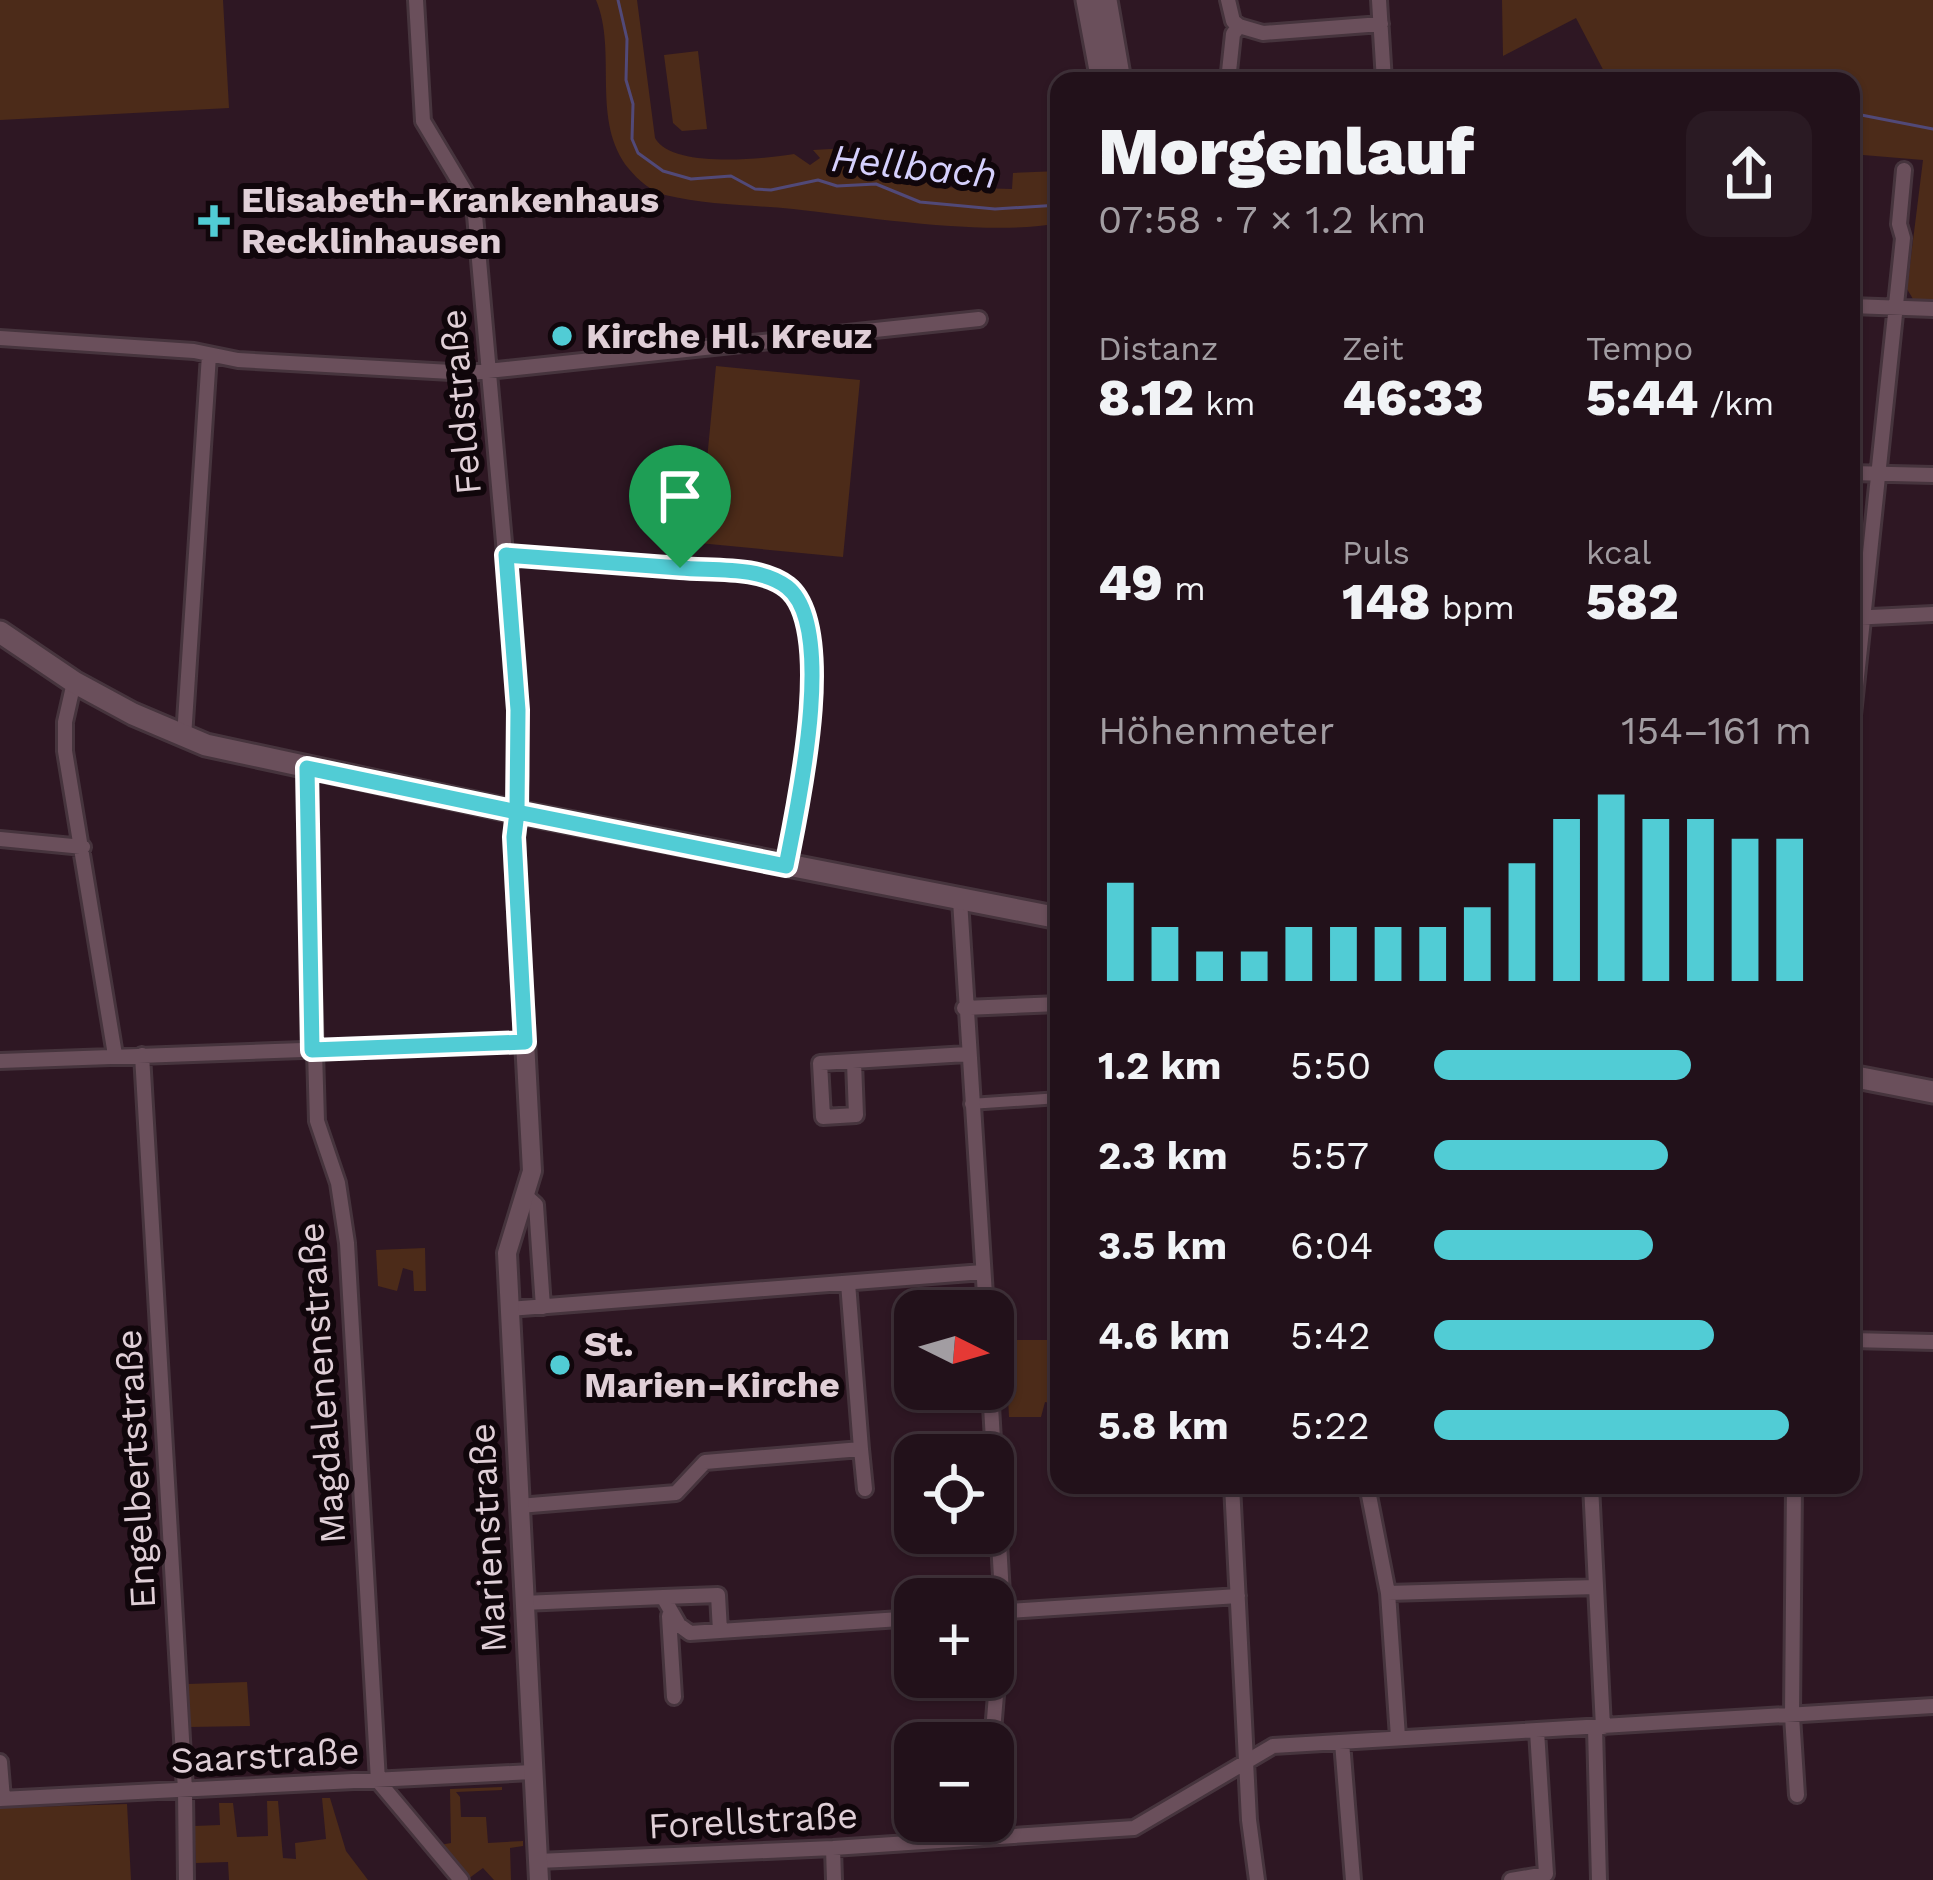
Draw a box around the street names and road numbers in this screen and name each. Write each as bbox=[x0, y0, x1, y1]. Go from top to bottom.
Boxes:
street label: Feldstraße bbox=[432, 308, 490, 496]
street label: Magdalenenstraße bbox=[290, 1221, 354, 1545]
street label: Engelbertstraße bbox=[108, 1328, 164, 1610]
street label: Marienstraße bbox=[461, 1422, 515, 1654]
street label: Saarstraße bbox=[170, 1730, 360, 1782]
street label: Forellstraße bbox=[647, 1795, 859, 1847]

